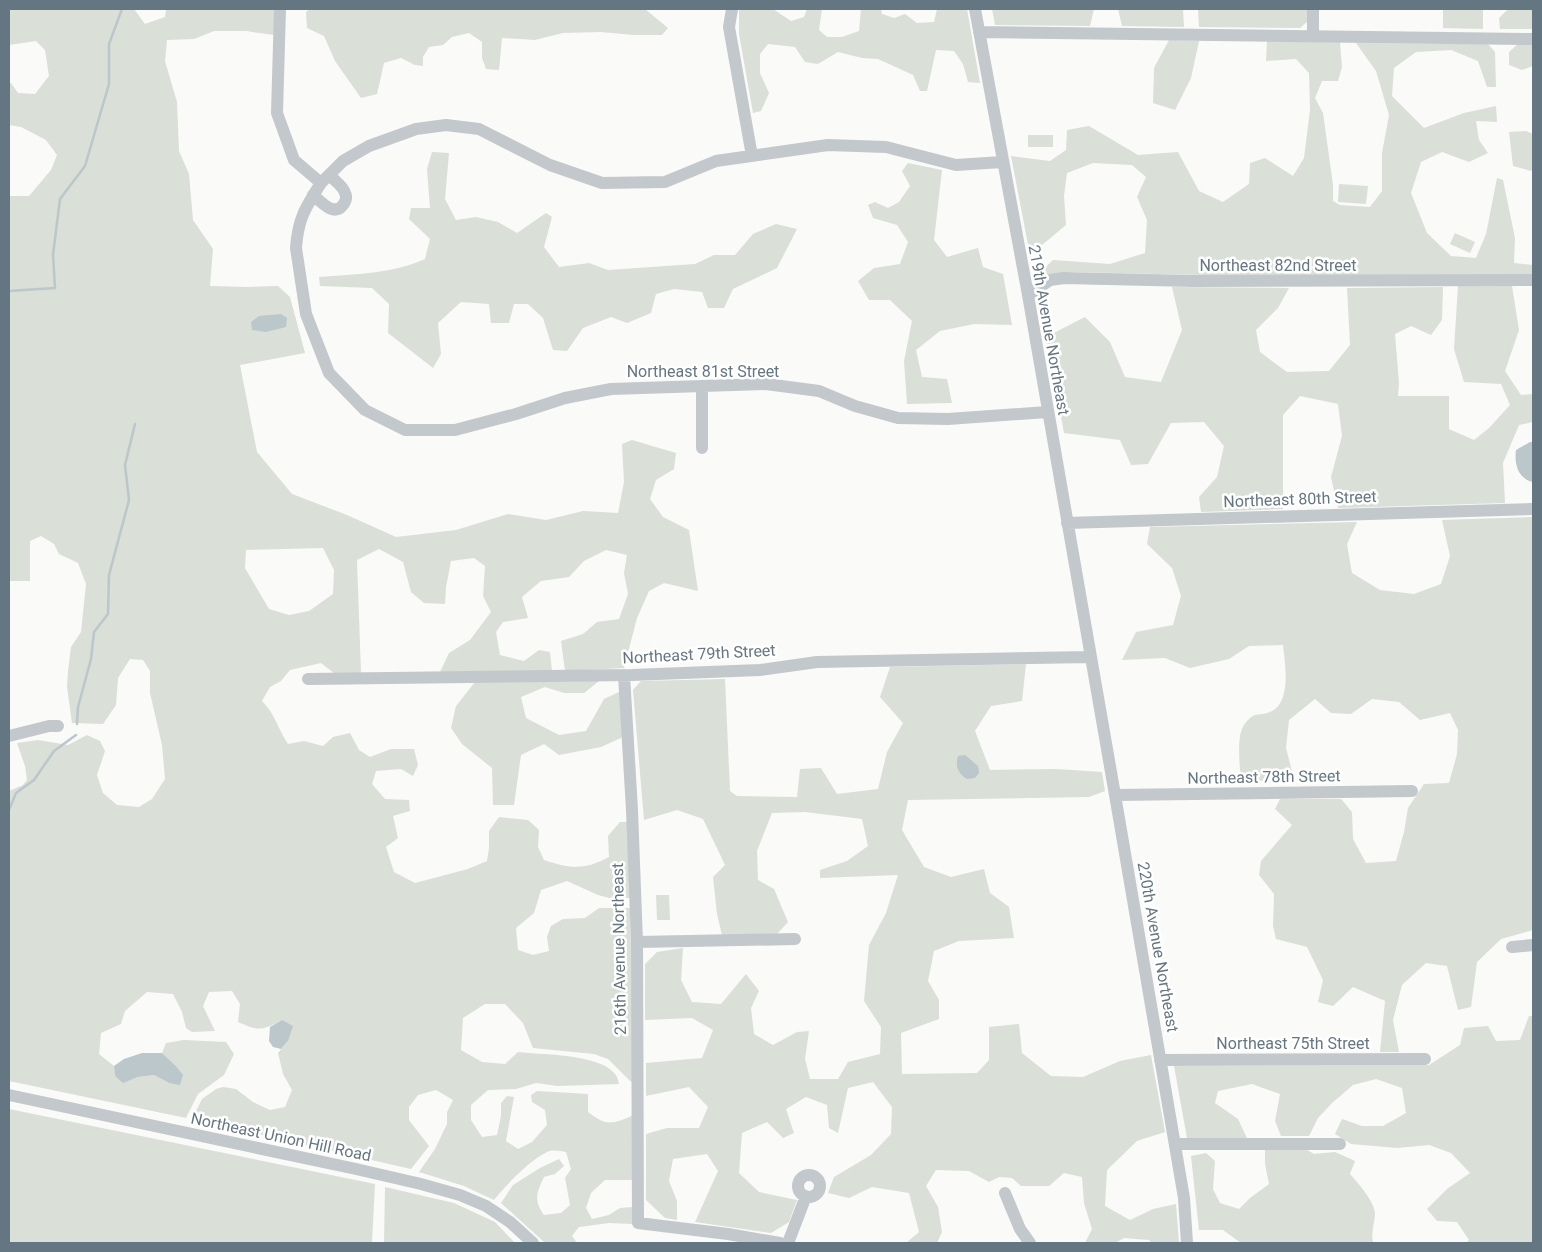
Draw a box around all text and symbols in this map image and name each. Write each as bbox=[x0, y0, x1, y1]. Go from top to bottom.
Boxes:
street label: 219th Avenue Northeast bbox=[1025, 243, 1073, 417]
street label: Northeast 82nd Street bbox=[1199, 256, 1357, 275]
street label: Northeast 81st Street bbox=[627, 362, 779, 381]
street label: Northeast 80th Street bbox=[1223, 487, 1377, 511]
street label: Northeast 79th Street bbox=[622, 641, 776, 667]
street label: Northeast 78th Street bbox=[1187, 766, 1341, 788]
street label: 220th Avenue Northeast bbox=[1134, 860, 1182, 1034]
street label: 216th Avenue Northeast bbox=[608, 863, 630, 1035]
street label: Northeast 75th Street bbox=[1216, 1034, 1370, 1053]
street label: Northeast Union Hill Road bbox=[189, 1109, 373, 1165]

